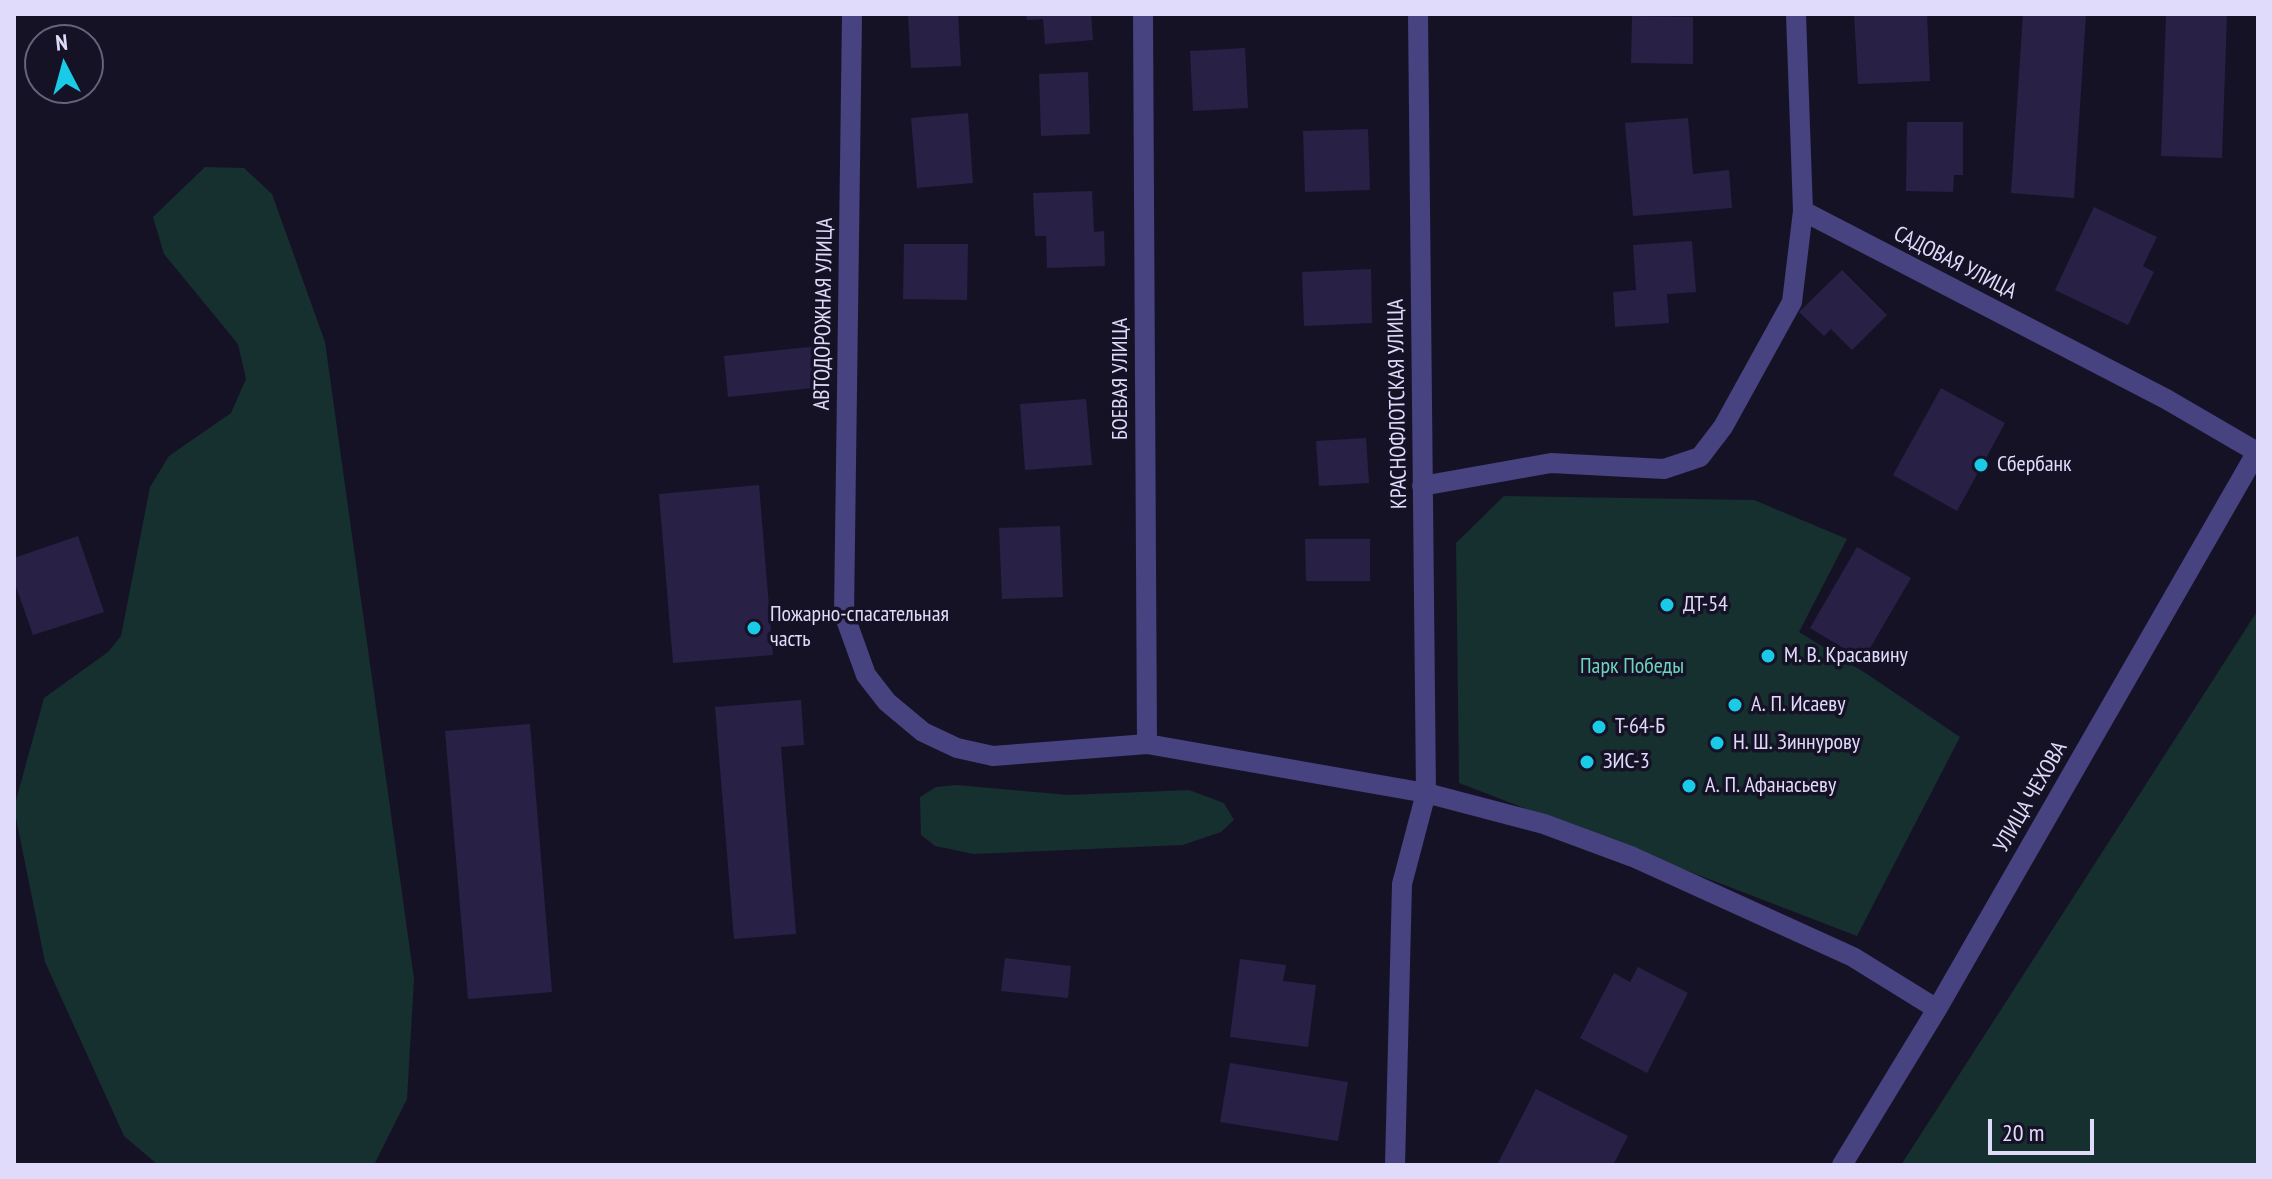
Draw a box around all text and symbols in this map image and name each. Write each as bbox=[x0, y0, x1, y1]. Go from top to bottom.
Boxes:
north arrow bbox=[24, 24, 104, 104]
text: N bbox=[54, 28, 69, 57]
street label: АВТОДОРОЖНАЯ УЛИЦА bbox=[809, 218, 839, 410]
street label: САДОВАЯ УЛИЦА bbox=[1889, 221, 2021, 305]
street label: КРАСНОФЛОТСКАЯ УЛИЦА bbox=[1383, 299, 1413, 509]
street label: БОЕВАЯ УЛИЦА bbox=[1108, 318, 1134, 440]
place label: Сбербанк bbox=[1997, 452, 2072, 478]
marker: Сбербанк bbox=[1972, 456, 1990, 474]
place label: ДТ-54 bbox=[1683, 592, 1728, 618]
marker: ДТ-54 bbox=[1658, 596, 1676, 614]
place label: Пожарно-спасательная часть bbox=[770, 602, 949, 654]
marker: Пожарно-спасательная часть bbox=[745, 619, 763, 637]
place label: М. В. Красавину bbox=[1784, 643, 1908, 669]
marker: М. В. Красавину bbox=[1759, 647, 1777, 665]
park label: Парк Победы bbox=[1580, 654, 1684, 680]
place label: А. П. Исаеву bbox=[1751, 692, 1845, 718]
marker: А. П. Исаеву bbox=[1726, 696, 1744, 714]
place label: Т-64-Б bbox=[1615, 714, 1665, 740]
marker: Т-64-Б bbox=[1590, 718, 1608, 736]
place label: Н. Ш. Зиннурову bbox=[1733, 730, 1860, 756]
marker: Н. Ш. Зиннурову bbox=[1708, 734, 1726, 752]
street label: УЛИЦА ЧЕХОВА bbox=[1989, 737, 2073, 857]
place label: ЗИС-3 bbox=[1603, 749, 1650, 775]
marker: ЗИС-3 bbox=[1578, 753, 1596, 771]
place label: А. П. Афанасьеву bbox=[1705, 773, 1836, 799]
marker: А. П. Афанасьеву bbox=[1680, 777, 1698, 795]
scale bar bbox=[1992, 1103, 2098, 1153]
text: 20 m bbox=[2002, 1117, 2044, 1148]

